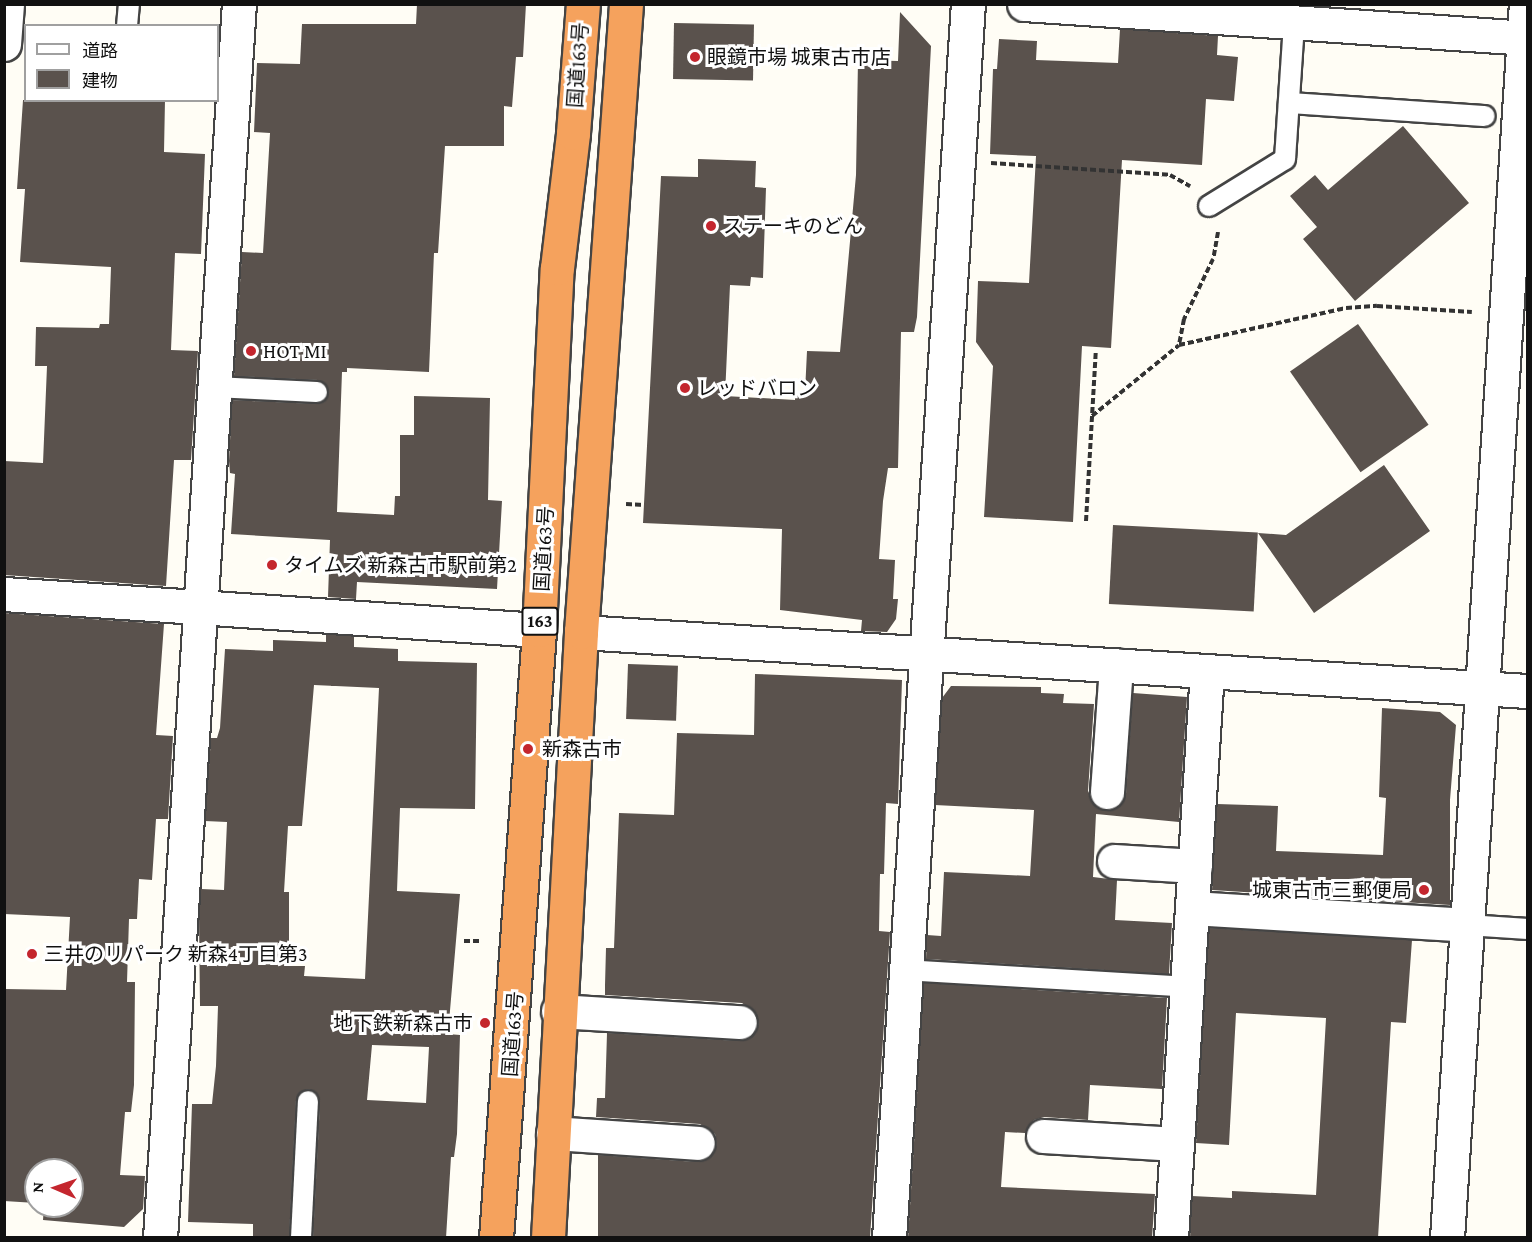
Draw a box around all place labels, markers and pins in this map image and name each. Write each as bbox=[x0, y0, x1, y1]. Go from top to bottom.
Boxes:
place label: 眼鏡市場 城東古市店 bbox=[707, 45, 891, 69]
marker: 眼鏡市場 城東古市店 bbox=[688, 50, 702, 64]
place label: ステーキのどん bbox=[723, 214, 863, 238]
marker: ステーキのどん bbox=[704, 219, 718, 233]
place label: HOT MI bbox=[263, 339, 327, 363]
marker: HOT MI bbox=[244, 344, 258, 358]
place label: レッドバロン bbox=[697, 376, 817, 400]
marker: レッドバロン bbox=[678, 381, 692, 395]
place label: タイムズ 新森古市駅前第2 bbox=[284, 553, 517, 577]
marker: タイムズ 新森古市駅前第2 bbox=[265, 558, 279, 572]
place label: 新森古市 bbox=[542, 737, 622, 761]
marker: 新森古市 bbox=[519, 740, 537, 758]
place label: 城東古市三郵便局 bbox=[1252, 878, 1412, 902]
marker: 城東古市三郵便局 bbox=[1417, 883, 1431, 897]
place label: 三井のリパーク 新森4丁目第3 bbox=[44, 942, 307, 966]
marker: 三井のリパーク 新森4丁目第3 bbox=[25, 947, 39, 961]
place label: 地下鉄新森古市 bbox=[333, 1011, 473, 1035]
marker: 地下鉄新森古市 bbox=[478, 1016, 492, 1030]

